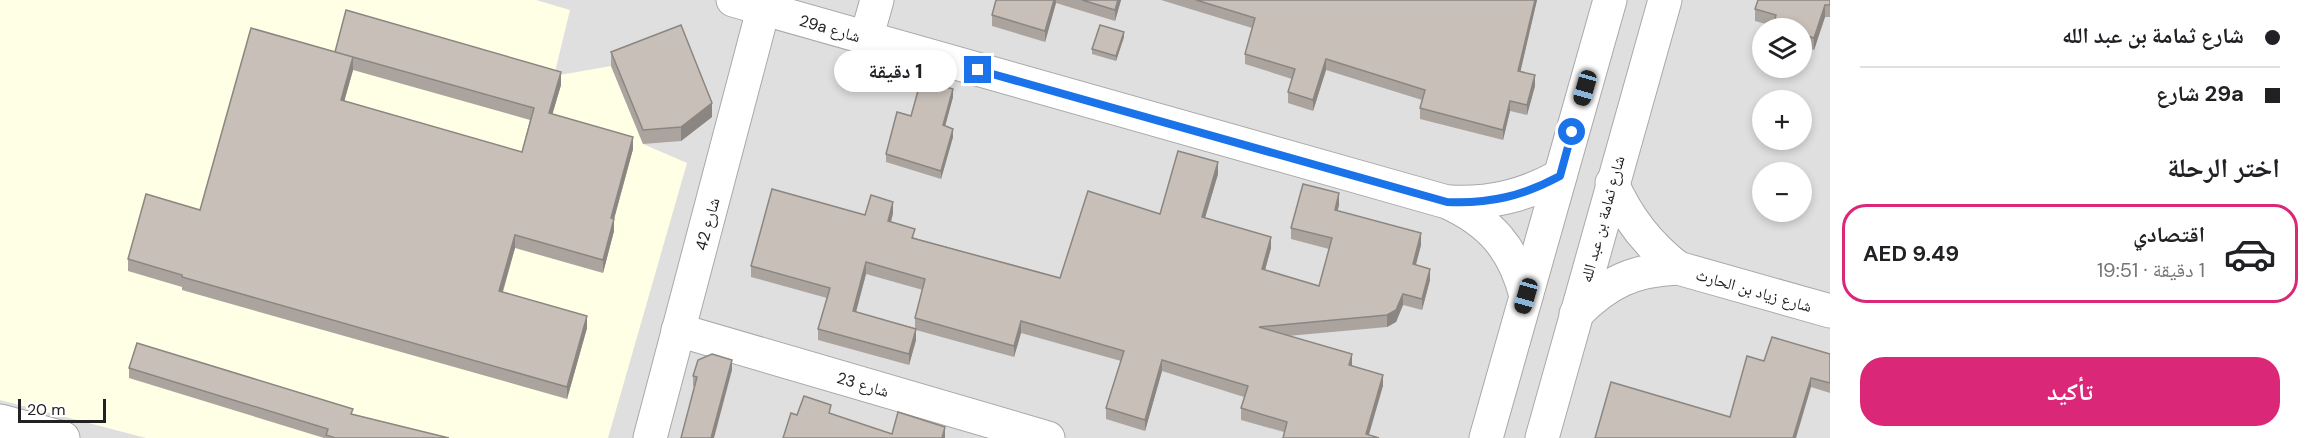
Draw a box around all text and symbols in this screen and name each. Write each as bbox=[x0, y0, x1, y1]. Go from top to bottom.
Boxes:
street label: 29a شارع bbox=[797, 10, 863, 47]
map controls bbox=[1752, 18, 1812, 222]
button: layers bbox=[1752, 18, 1812, 78]
text: شارع ثمامة بن عبد الله bbox=[2062, 21, 2244, 50]
callout: 1 دقيقة bbox=[834, 49, 957, 91]
route end bbox=[964, 56, 991, 83]
text: 1 دقيقة bbox=[869, 58, 922, 84]
car bbox=[1571, 68, 1599, 108]
text: 29a شارع bbox=[2156, 79, 2244, 108]
button: + bbox=[1752, 90, 1812, 150]
route start bbox=[1558, 118, 1585, 145]
text: اختر الرحلة bbox=[2167, 150, 2280, 185]
street label: شارع ثمامة بن عبد الله bbox=[1575, 153, 1630, 285]
button: − bbox=[1752, 162, 1812, 222]
street label: شارع 42 bbox=[690, 196, 725, 253]
text: اقتصادي bbox=[2133, 220, 2205, 249]
icon: car bbox=[2223, 227, 2277, 281]
text: AED 9.49 bbox=[1863, 239, 1959, 268]
text: 1 دقيقة · 19:51 bbox=[2097, 257, 2205, 283]
street label: شارع زياد بن الحارث bbox=[1693, 264, 1814, 317]
car bbox=[1512, 276, 1540, 316]
button: تأكيد bbox=[1860, 357, 2280, 426]
street label: شارع 23 bbox=[834, 367, 891, 402]
scale bar bbox=[18, 396, 106, 424]
text: 20 m bbox=[27, 399, 66, 420]

